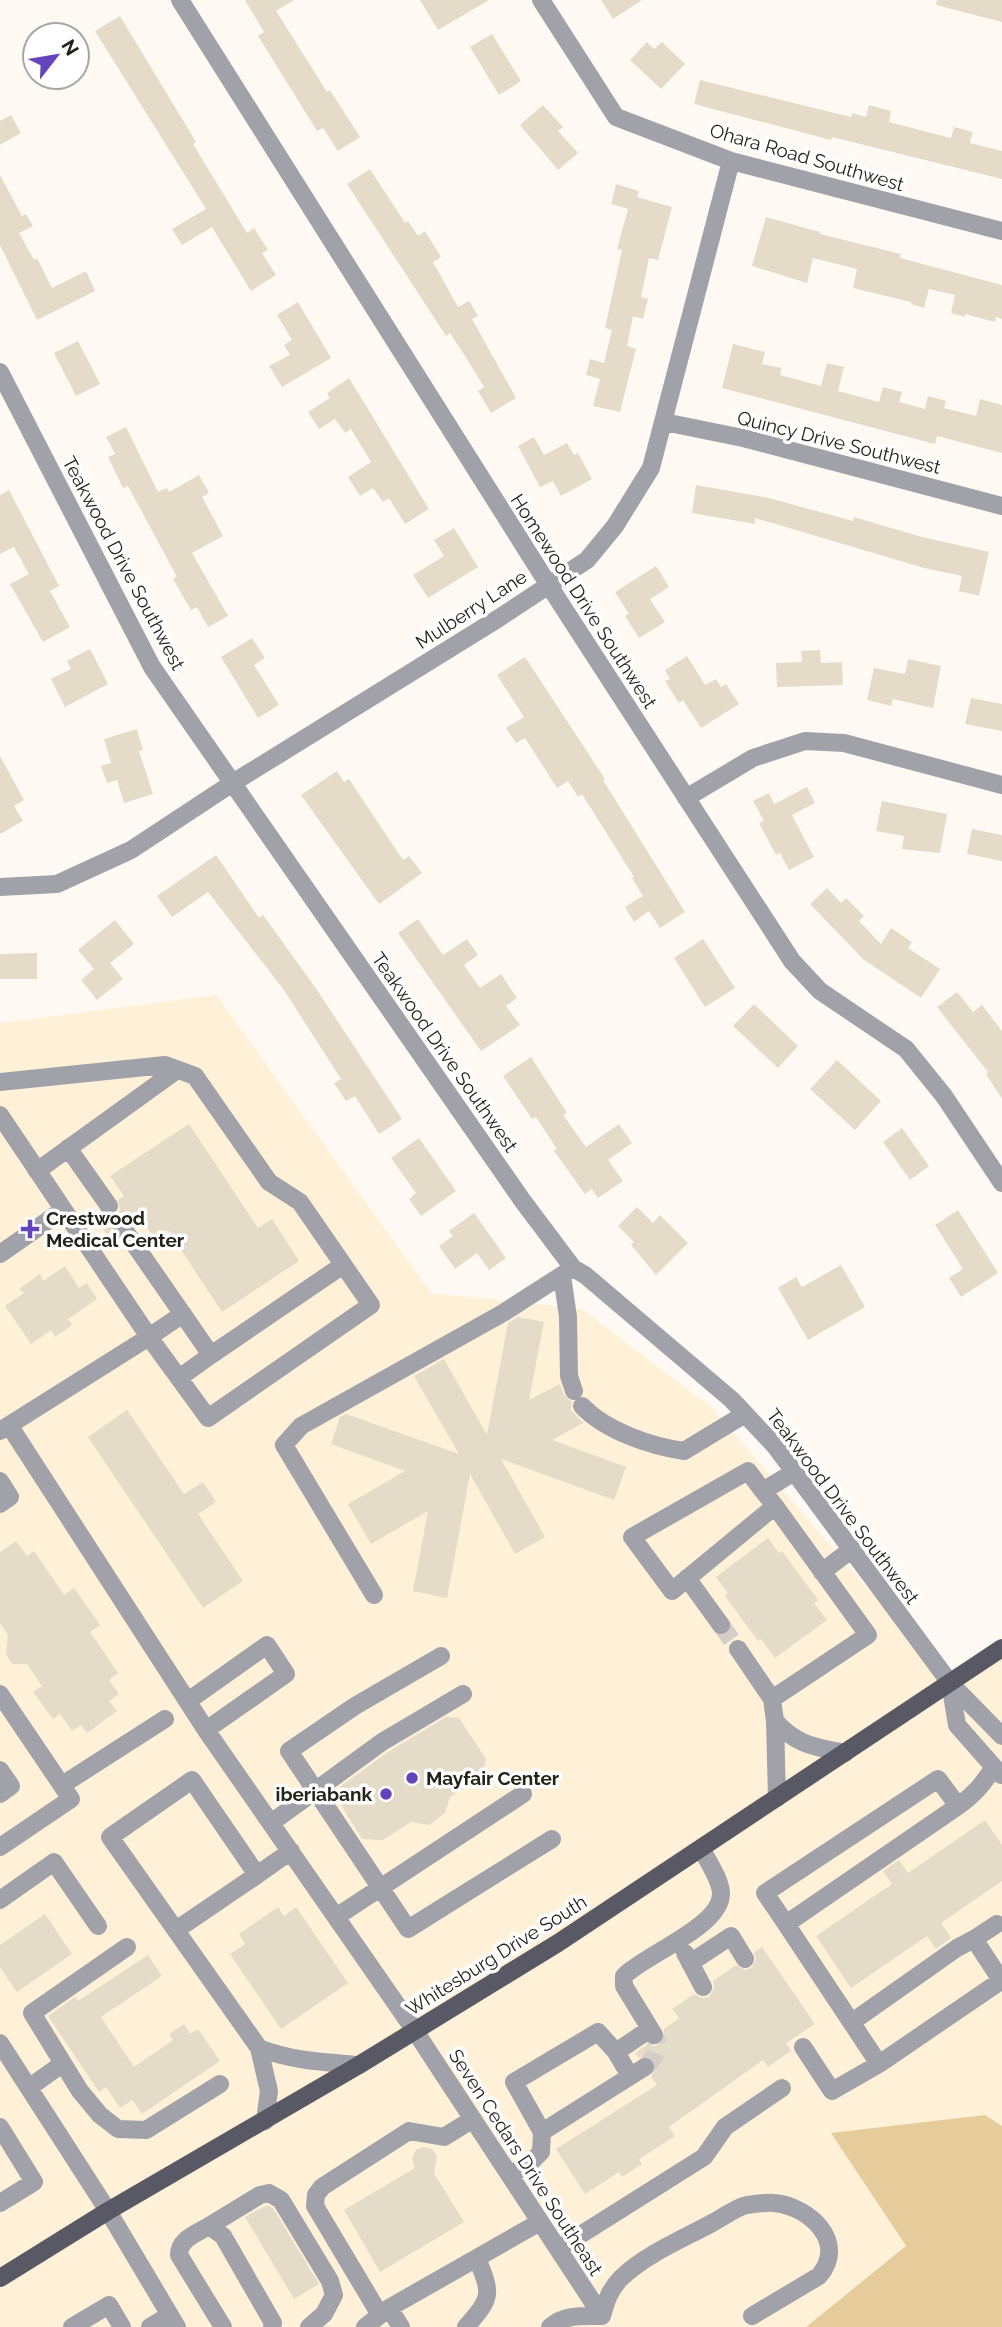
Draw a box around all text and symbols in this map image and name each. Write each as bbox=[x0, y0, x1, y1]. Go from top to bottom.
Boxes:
north arrow bbox=[21, 21, 91, 91]
text: N bbox=[57, 35, 84, 59]
street label: Ohara Road Southwest bbox=[707, 119, 907, 195]
street label: Quincy Drive Southwest bbox=[735, 406, 944, 478]
street label: Teakwood Drive Southwest bbox=[58, 452, 190, 674]
street label: Homewood Drive Southwest bbox=[506, 490, 662, 713]
street label: Mulberry Lane bbox=[411, 565, 531, 653]
street label: Teakwood Drive Southwest bbox=[368, 948, 523, 1157]
place label: Crestwood Medical Center bbox=[46, 1207, 185, 1251]
marker: Crestwood Medical Center bbox=[20, 1219, 40, 1239]
street label: Teakwood Drive Southwest bbox=[762, 1404, 924, 1608]
place label: Mayfair Center bbox=[426, 1767, 560, 1789]
marker: Mayfair Center bbox=[404, 1770, 420, 1786]
place label: iberiabank bbox=[276, 1783, 372, 1805]
marker: iberiabank bbox=[378, 1786, 394, 1802]
street label: Whitesburg Drive South bbox=[401, 1890, 591, 2020]
street label: Seven Cedars Drive Southeast bbox=[445, 2045, 608, 2280]

